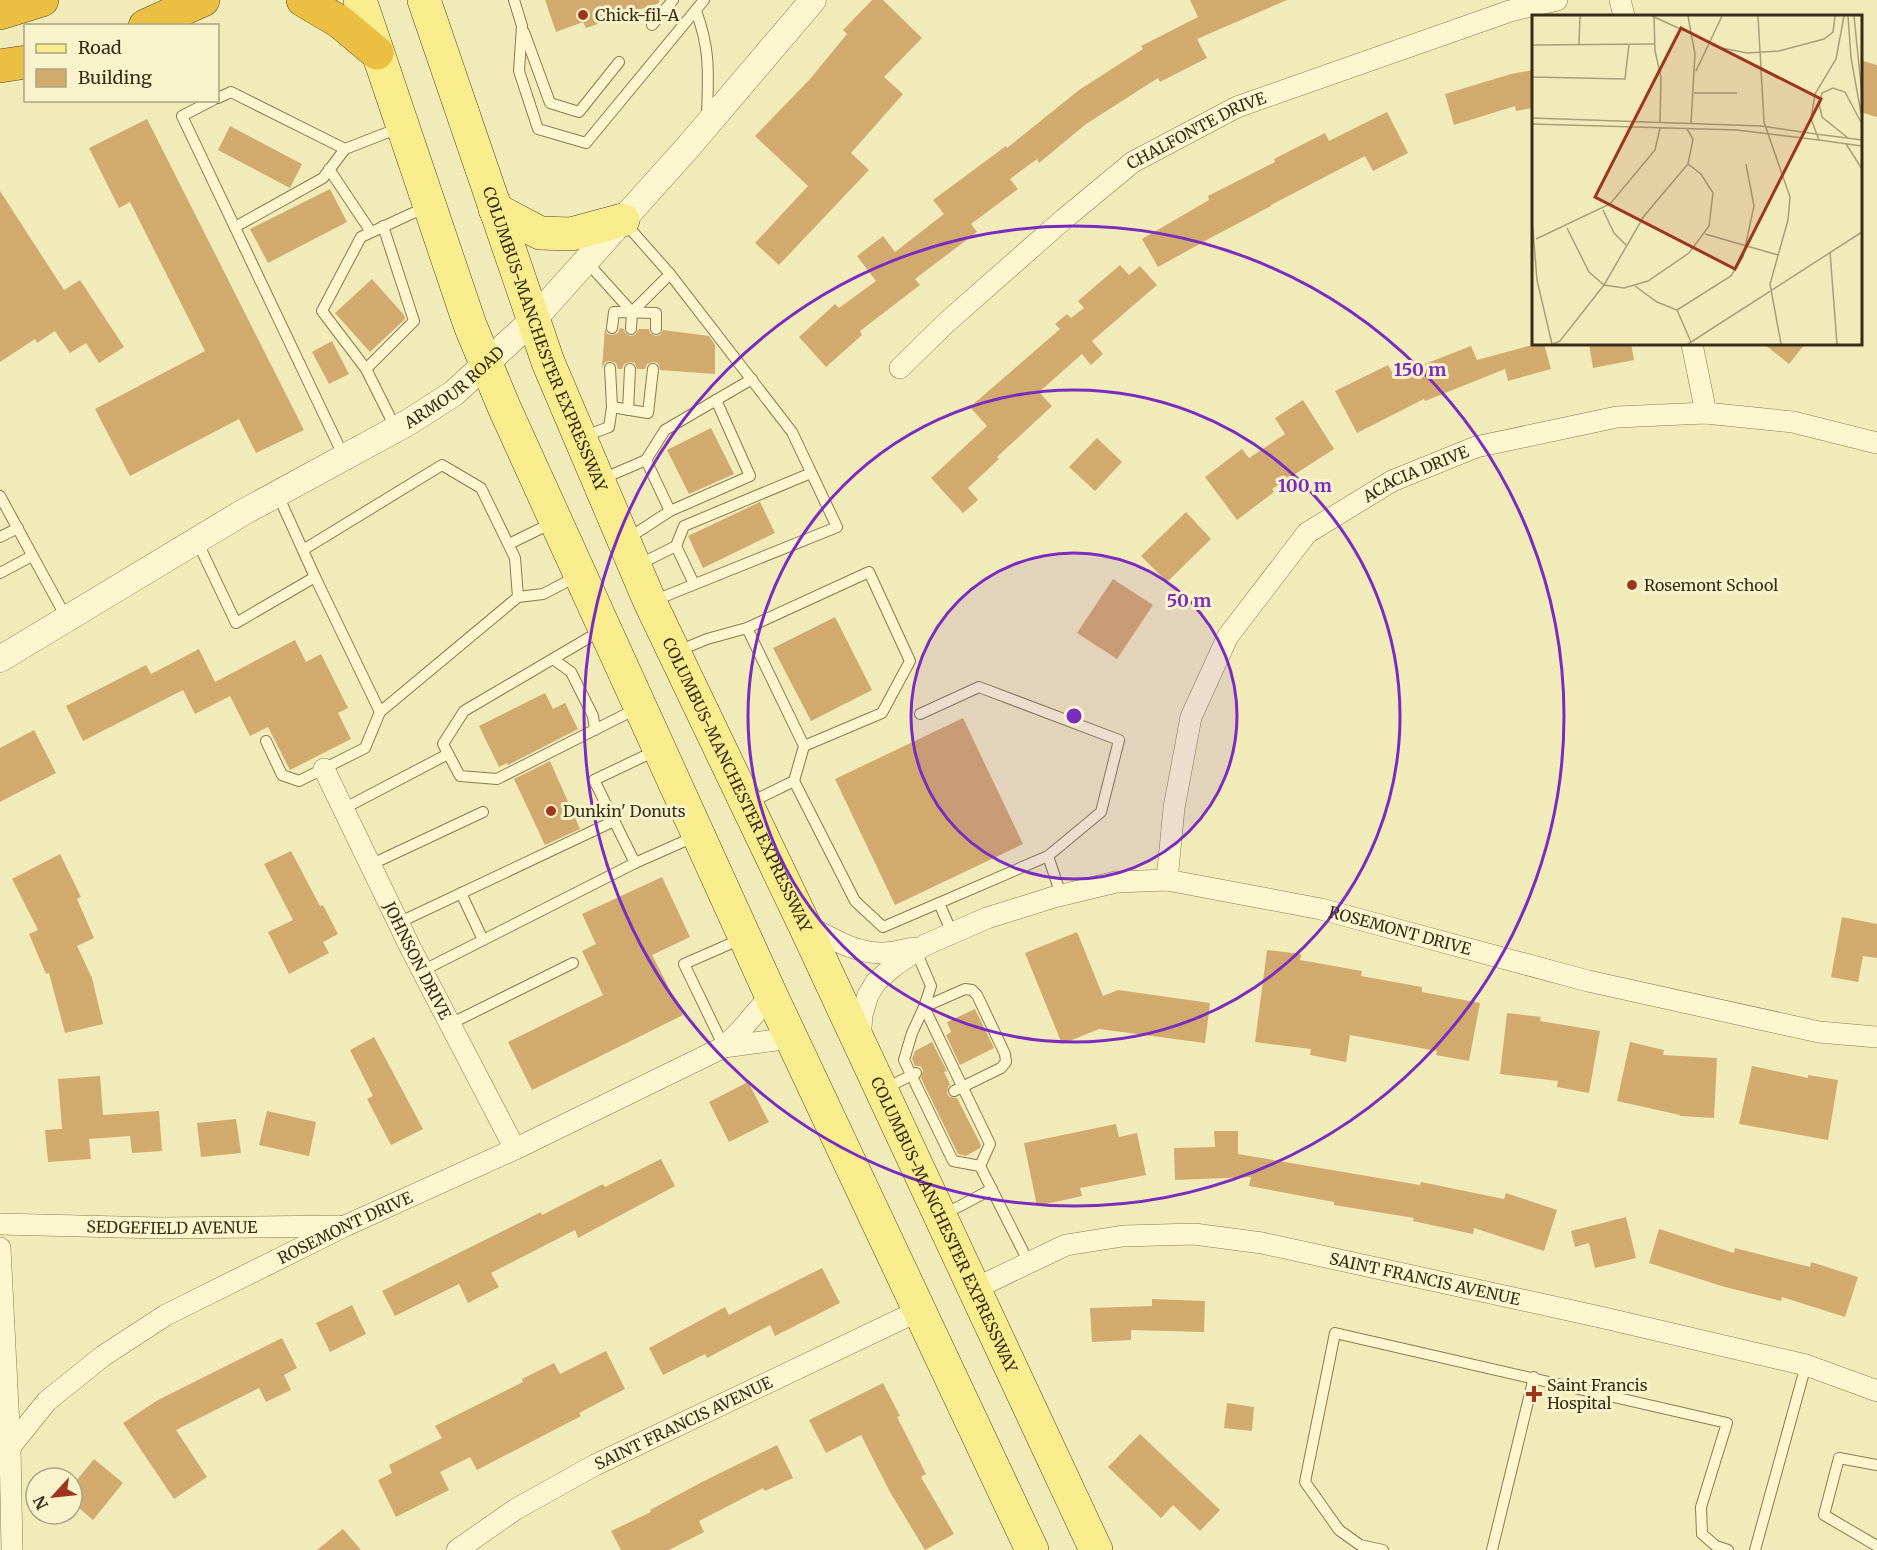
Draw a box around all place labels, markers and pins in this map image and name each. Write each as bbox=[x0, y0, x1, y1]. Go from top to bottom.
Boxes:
place label: Chick-fil-A bbox=[595, 5, 680, 25]
marker: Chick-fil-A bbox=[576, 8, 590, 22]
place label: Rosemont School bbox=[1644, 575, 1778, 595]
marker: Rosemont School bbox=[1625, 578, 1639, 592]
centre of rings bbox=[1064, 706, 1084, 726]
place label: Dunkin' Donuts bbox=[563, 801, 686, 821]
marker: Dunkin' Donuts bbox=[544, 804, 558, 818]
place label: Saint Francis Hospital bbox=[1547, 1375, 1648, 1413]
marker: Saint Francis Hospital bbox=[1525, 1385, 1543, 1403]

